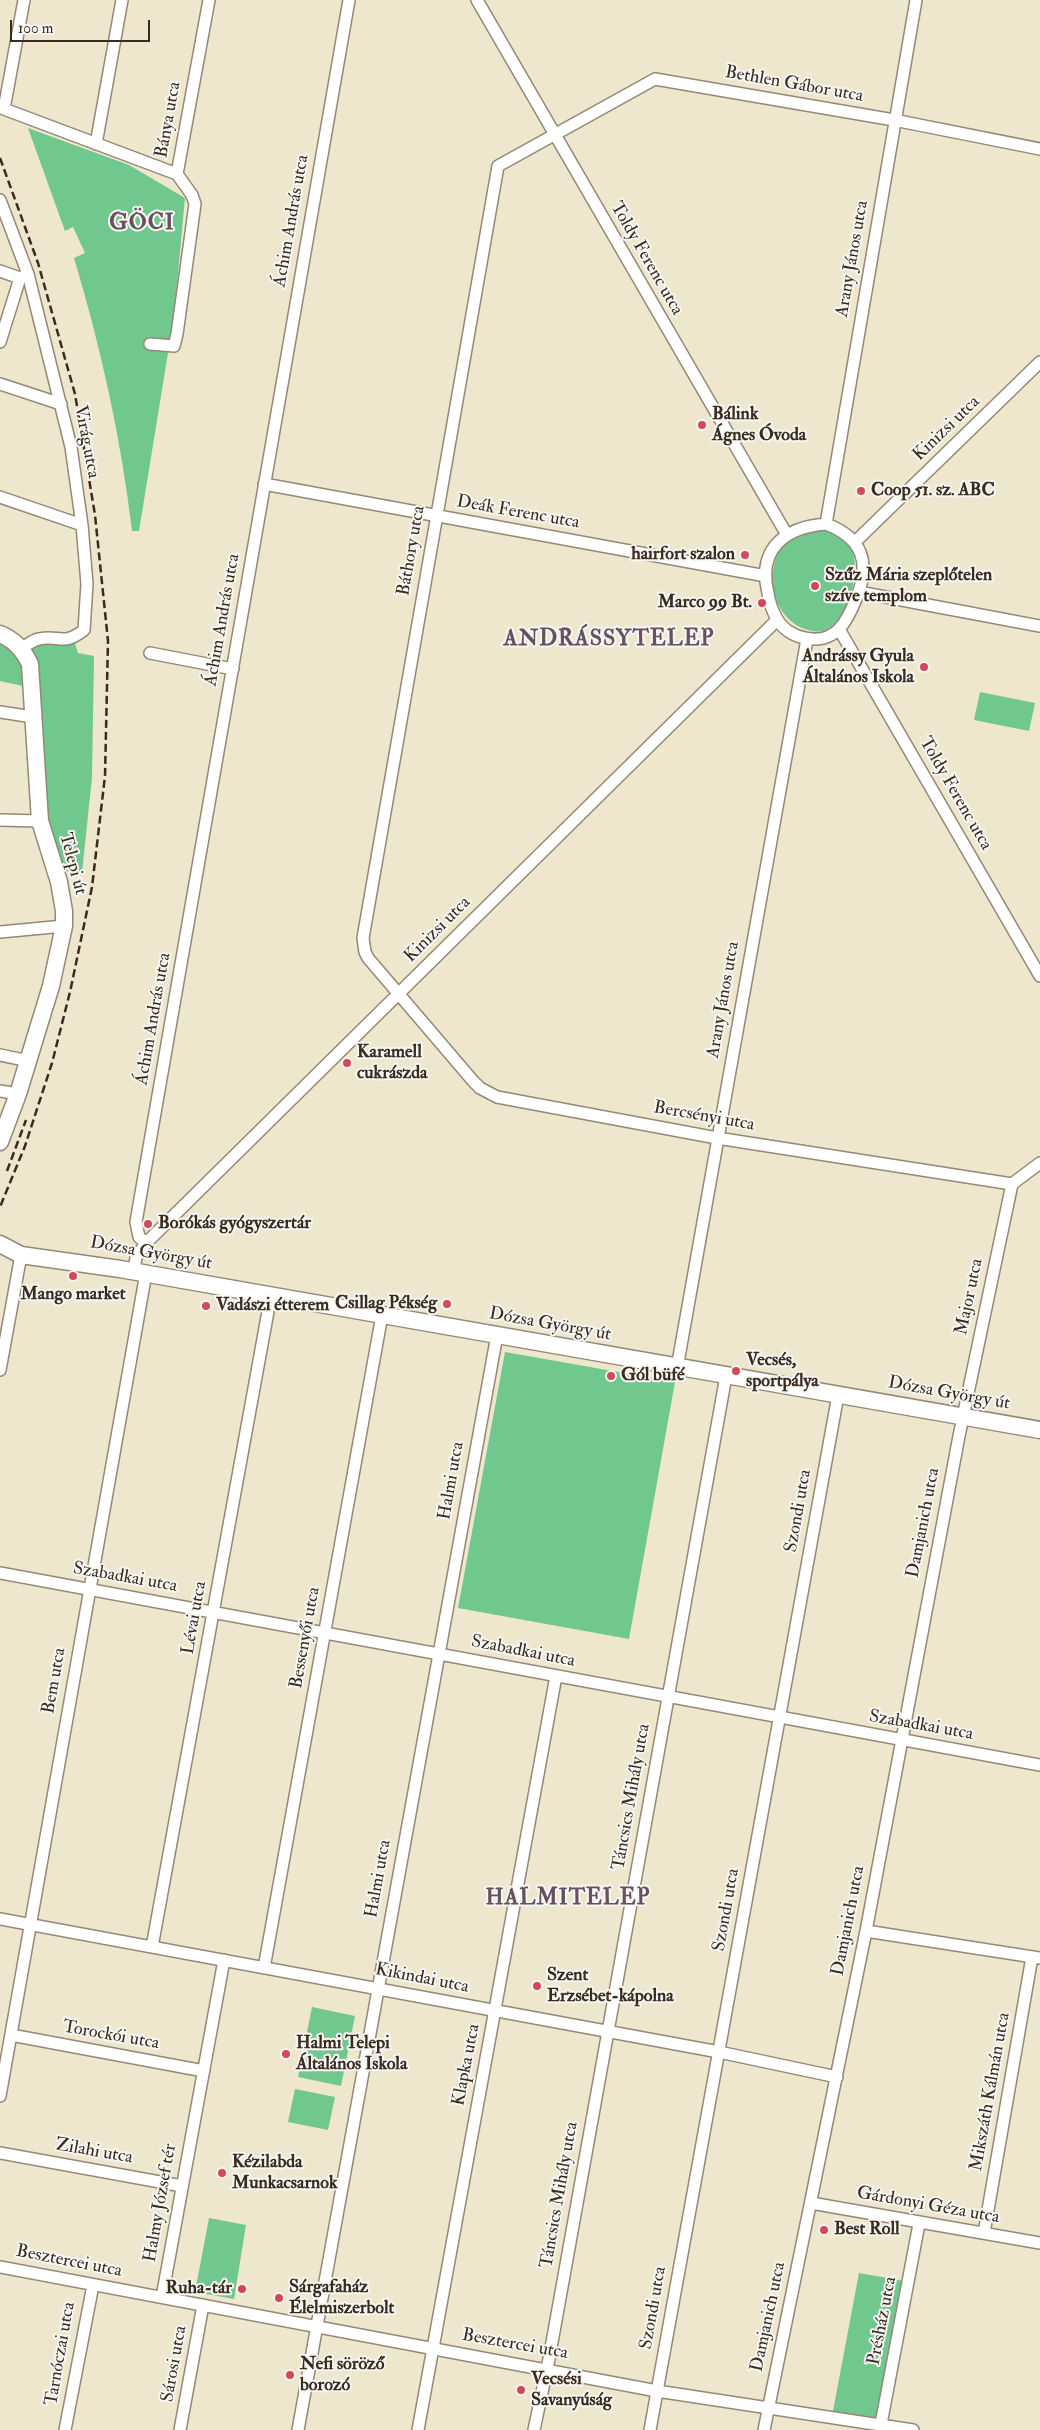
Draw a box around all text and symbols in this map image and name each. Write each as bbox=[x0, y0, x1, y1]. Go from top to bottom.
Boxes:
scale bar bbox=[12, 10, 152, 42]
text: 100 m bbox=[18, 19, 53, 38]
street label: Bethlen Gábor utca bbox=[723, 62, 865, 108]
street label: Bánya utca bbox=[152, 80, 186, 160]
street label: Áchim András utca bbox=[270, 153, 314, 289]
street label: Toldy Ferenc utca bbox=[605, 198, 687, 320]
street label: Arany János utca bbox=[832, 199, 874, 319]
district label: GÖCI bbox=[109, 211, 175, 237]
street label: Kinizsi utca bbox=[909, 392, 985, 466]
street label: Virág utca bbox=[68, 404, 104, 480]
place label: Bálink Ágnes Óvoda bbox=[712, 404, 806, 446]
marker: Bálink Ágnes Óvoda bbox=[696, 419, 708, 431]
place label: Coop 51. sz. ABC bbox=[871, 480, 995, 502]
marker: Coop 51. sz. ABC bbox=[855, 485, 867, 497]
street label: Deák Ferenc utca bbox=[455, 492, 581, 534]
street label: Báthory utca bbox=[393, 504, 431, 598]
place label: hairfort szalon bbox=[631, 544, 735, 566]
marker: hairfort szalon bbox=[739, 549, 751, 561]
street label: Áchim András utca bbox=[201, 552, 245, 688]
place label: Szűz Mária szeplőtelen szíve templom bbox=[825, 565, 992, 608]
marker: Szűz Mária szeplőtelen szíve templom bbox=[809, 580, 821, 592]
place label: Marco 99 Bt. bbox=[658, 592, 752, 614]
marker: Marco 99 Bt. bbox=[756, 597, 768, 609]
district label: ANDRÁSSYTELEP bbox=[502, 627, 716, 653]
place label: Andrássy Gyula Általános Iskola bbox=[802, 646, 914, 689]
marker: Andrássy Gyula Általános Iskola bbox=[918, 661, 930, 673]
street label: Toldy Ferenc utca bbox=[914, 733, 996, 855]
street label: Telepi út bbox=[53, 831, 91, 897]
street label: Kinizsi utca bbox=[400, 892, 476, 968]
street label: Arany János utca bbox=[703, 940, 745, 1060]
street label: Áchim András utca bbox=[132, 951, 176, 1087]
place label: Karamell cukrászda bbox=[357, 1042, 427, 1084]
marker: Karamell cukrászda bbox=[341, 1057, 353, 1069]
street label: Bercsényi utca bbox=[652, 1097, 756, 1137]
place label: Borókás gyógyszertár bbox=[158, 1213, 311, 1235]
marker: Borókás gyógyszertár bbox=[142, 1218, 154, 1230]
street label: Dózsa György út bbox=[88, 1233, 214, 1275]
street label: Major utca bbox=[951, 1257, 989, 1337]
marker: Mango market bbox=[67, 1270, 79, 1282]
place label: Mango market bbox=[20, 1284, 126, 1306]
place label: Csillag Pékség bbox=[335, 1293, 437, 1315]
place label: Vadászi étterem bbox=[216, 1295, 329, 1317]
marker: Csillag Pékség bbox=[441, 1298, 453, 1310]
marker: Vadászi étterem bbox=[200, 1300, 212, 1312]
street label: Dózsa György út bbox=[487, 1304, 613, 1346]
place label: Vecsés, sportpálya bbox=[746, 1350, 819, 1392]
place label: Gól büfé bbox=[621, 1365, 684, 1387]
marker: Vecsés, sportpálya bbox=[730, 1365, 742, 1377]
marker: Gól büfé bbox=[605, 1370, 617, 1382]
street label: Dózsa György út bbox=[886, 1373, 1012, 1415]
street label: Halmi utca bbox=[435, 1440, 469, 1522]
street label: Damjanich utca bbox=[903, 1466, 945, 1580]
street label: Szondi utca bbox=[781, 1468, 817, 1554]
street label: Szabadkai utca bbox=[71, 1558, 179, 1598]
street label: Lévai utca bbox=[178, 1580, 212, 1656]
street label: Bessenyői utca bbox=[286, 1585, 326, 1691]
street label: Szabadkai utca bbox=[469, 1631, 577, 1673]
street label: Bem utca bbox=[39, 1646, 71, 1716]
street label: Szabadkai utca bbox=[867, 1706, 975, 1746]
street label: Táncsics Mihály utca bbox=[608, 1722, 656, 1872]
street label: Halmi utca bbox=[362, 1838, 396, 1920]
street label: Damjanich utca bbox=[828, 1864, 870, 1978]
street label: Szondi utca bbox=[709, 1867, 745, 1953]
district label: HALMITELEP bbox=[484, 1886, 652, 1912]
street label: Kikindai utca bbox=[374, 1959, 470, 1999]
place label: Szent Erzsébet-kápolna bbox=[547, 1965, 674, 2008]
marker: Szent Erzsébet-kápolna bbox=[531, 1980, 543, 1992]
street label: Mikszáth Kálmán utca bbox=[966, 2011, 1016, 2173]
street label: Torockói utca bbox=[61, 2017, 161, 2055]
street label: Klapka utca bbox=[448, 2022, 486, 2108]
place label: Halmi Telepi Általános Iskola bbox=[296, 2033, 407, 2076]
marker: Halmi Telepi Általános Iskola bbox=[280, 2048, 292, 2060]
street label: Táncsics Mihály utca bbox=[536, 2120, 584, 2270]
street label: Zilahi utca bbox=[54, 2135, 134, 2169]
street label: Halmy József tér bbox=[140, 2142, 182, 2264]
place label: Kézilabda Munkacsarnok bbox=[232, 2152, 338, 2194]
marker: Kézilabda Munkacsarnok bbox=[216, 2167, 228, 2179]
street label: Gárdonyi Géza utca bbox=[855, 2183, 1001, 2229]
place label: Best Roll bbox=[834, 2219, 900, 2241]
marker: Best Roll bbox=[818, 2224, 830, 2236]
street label: Besztercei utca bbox=[14, 2241, 124, 2283]
street label: Damjanich utca bbox=[747, 2260, 791, 2374]
street label: Szondi utca bbox=[636, 2265, 672, 2351]
street label: Présház utca bbox=[864, 2275, 902, 2367]
place label: Sárgafaház Élelmiszerbolt bbox=[289, 2277, 394, 2320]
place label: Ruha-tár bbox=[166, 2278, 232, 2300]
marker: Ruha-tár bbox=[236, 2283, 248, 2295]
marker: Sárgafaház Élelmiszerbolt bbox=[273, 2292, 285, 2304]
street label: Tarnóczai utca bbox=[41, 2300, 81, 2408]
street label: Sárosi utca bbox=[158, 2324, 192, 2404]
street label: Besztercei utca bbox=[460, 2325, 570, 2365]
place label: Nefi söröző borozó bbox=[300, 2354, 384, 2396]
marker: Nefi söröző borozó bbox=[284, 2369, 296, 2381]
place label: Vecsési Savanyúság bbox=[531, 2369, 612, 2412]
marker: Vecsési Savanyúság bbox=[515, 2384, 527, 2396]

